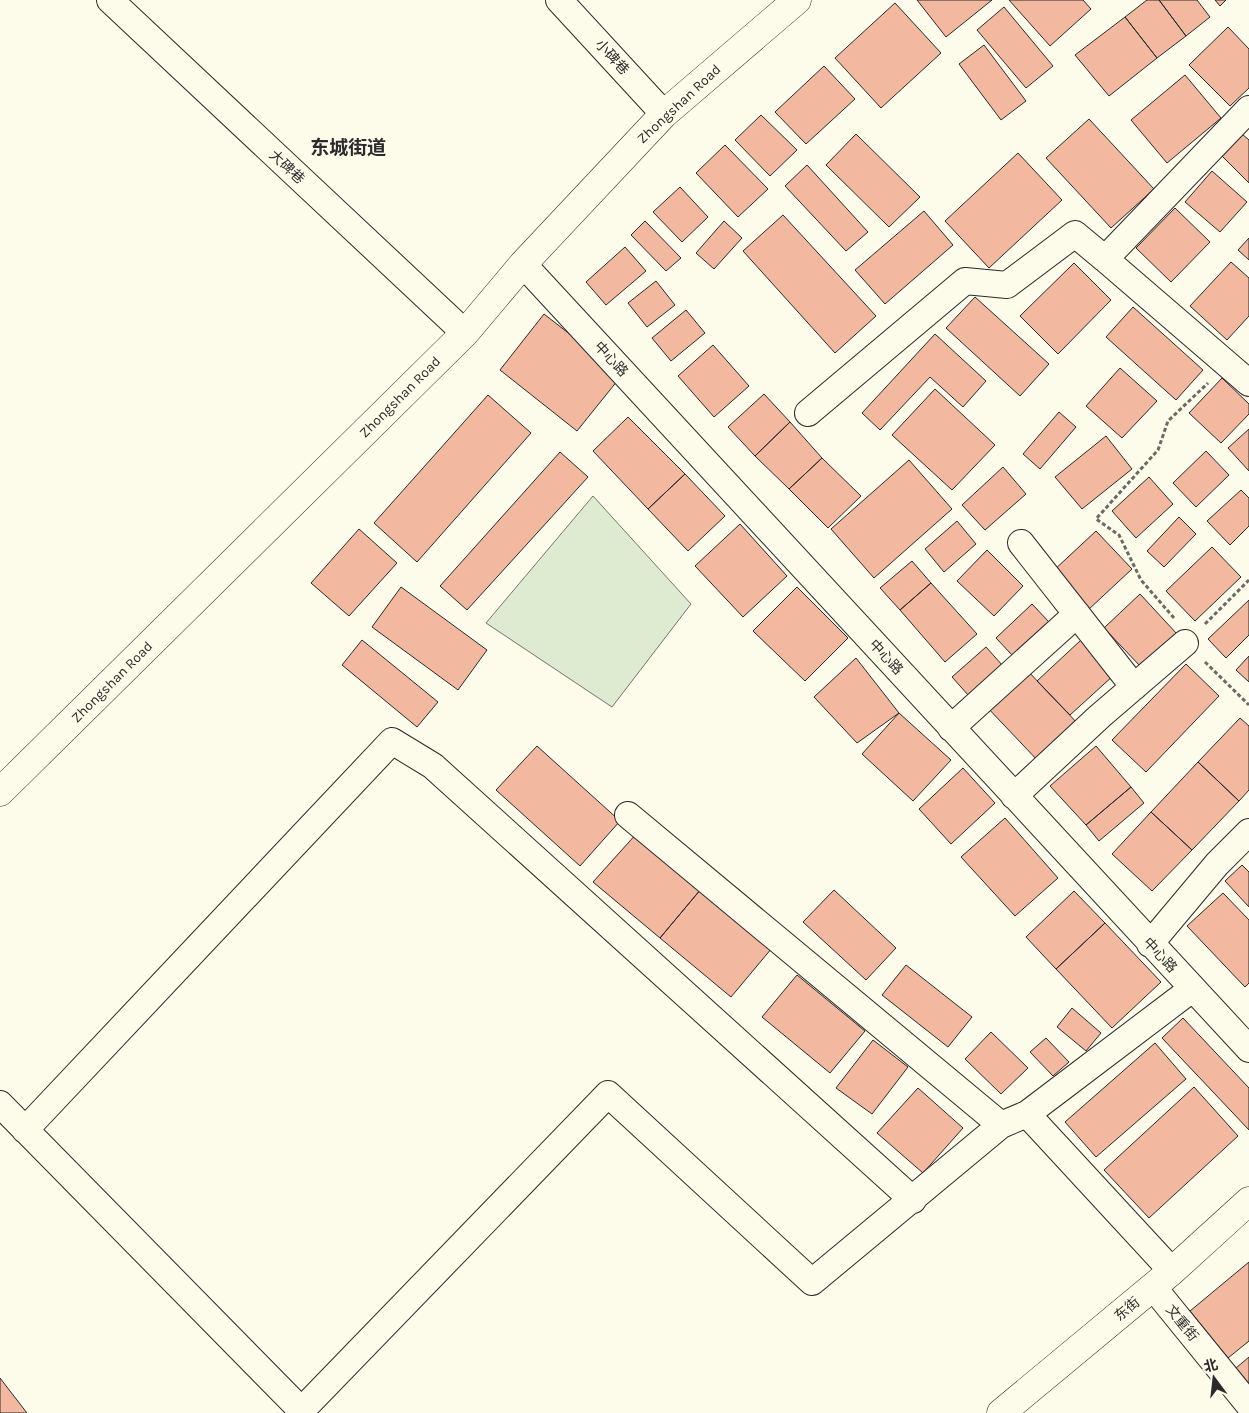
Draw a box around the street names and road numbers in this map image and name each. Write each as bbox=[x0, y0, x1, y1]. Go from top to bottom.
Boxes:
street label: 小碑巷 bbox=[591, 36, 633, 78]
street label: Zhongshan Road bbox=[634, 61, 724, 147]
street label: 大碑巷 bbox=[266, 146, 308, 188]
street label: 中心路 bbox=[590, 338, 632, 380]
street label: Zhongshan Road bbox=[356, 353, 444, 441]
street label: 中心路 bbox=[865, 636, 907, 678]
street label: Zhongshan Road bbox=[68, 638, 156, 726]
street label: 中心路 bbox=[1139, 934, 1181, 976]
street label: 东街 bbox=[1111, 1293, 1143, 1325]
street label: 文重街 bbox=[1162, 1301, 1202, 1345]

